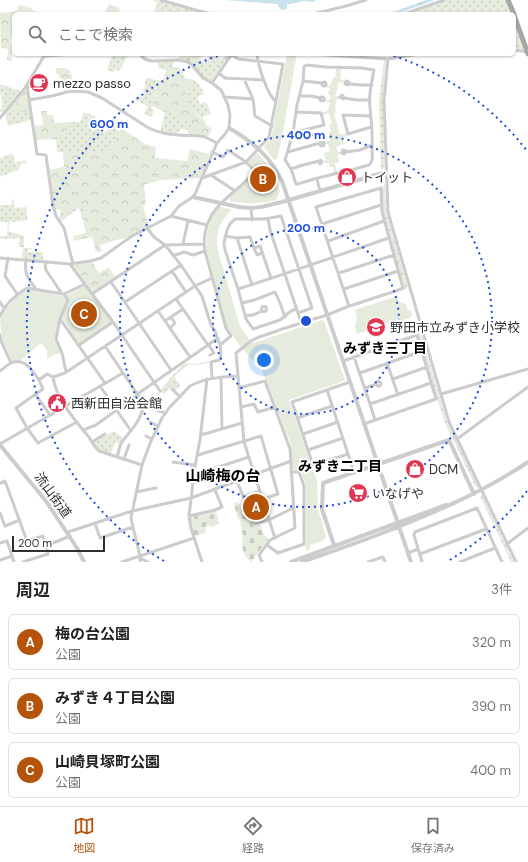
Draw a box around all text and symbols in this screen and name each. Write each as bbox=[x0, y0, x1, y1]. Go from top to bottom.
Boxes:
search box bbox=[12, 12, 516, 56]
icon: search bbox=[26, 23, 48, 45]
text: ここで検索 bbox=[58, 25, 133, 45]
cafe icon: mezzo passo bbox=[28, 72, 50, 94]
place label: mezzo passo bbox=[53, 75, 131, 92]
text: 600 m bbox=[90, 116, 128, 132]
text: 400 m bbox=[287, 127, 325, 143]
pin: B bbox=[250, 164, 276, 194]
shop icon: トイット bbox=[336, 166, 358, 188]
place label: トイット bbox=[361, 169, 413, 186]
text: 200 m bbox=[287, 220, 325, 236]
pin: C bbox=[71, 299, 97, 329]
centre of rings bbox=[299, 314, 313, 328]
school or university icon: 野田市立みずき小学校 bbox=[365, 316, 387, 338]
place label: 野田市立みずき小学校 bbox=[390, 319, 520, 336]
district label: みずき三丁目 bbox=[343, 339, 427, 357]
your location bbox=[254, 350, 274, 370]
public building icon: 西新田自治会館 bbox=[46, 392, 68, 414]
place label: 西新田自治会館 bbox=[71, 395, 162, 412]
district label: みずき二丁目 bbox=[298, 457, 382, 475]
shop icon: DCM bbox=[404, 458, 426, 480]
place label: DCM bbox=[429, 461, 458, 478]
district label: 山崎梅の台 bbox=[185, 466, 261, 486]
street label: 流山街道 bbox=[31, 469, 75, 521]
supermarket icon: いなげや bbox=[347, 482, 369, 504]
place label: いなげや bbox=[372, 485, 424, 502]
pin: A bbox=[243, 492, 269, 522]
scale bar bbox=[12, 534, 105, 553]
text: 200 m bbox=[18, 536, 52, 550]
text: 周辺 bbox=[16, 579, 50, 601]
text: 3件 bbox=[491, 581, 512, 598]
text: 梅の台公園 bbox=[55, 624, 130, 644]
text: A bbox=[25, 634, 35, 651]
text: 320 m bbox=[472, 634, 511, 651]
text: 公園 bbox=[55, 646, 81, 663]
text: みずき４丁目公園 bbox=[55, 688, 175, 708]
text: B bbox=[26, 698, 34, 715]
text: 390 m bbox=[472, 698, 511, 715]
text: 公園 bbox=[55, 710, 81, 727]
text: 山崎貝塚町公園 bbox=[55, 752, 160, 772]
text: C bbox=[25, 762, 35, 779]
text: 400 m bbox=[470, 762, 511, 779]
text: 公園 bbox=[55, 774, 81, 791]
tab: 地図 bbox=[73, 815, 95, 855]
tab: 経路 bbox=[242, 815, 264, 855]
tab: 保存済み bbox=[411, 815, 455, 855]

